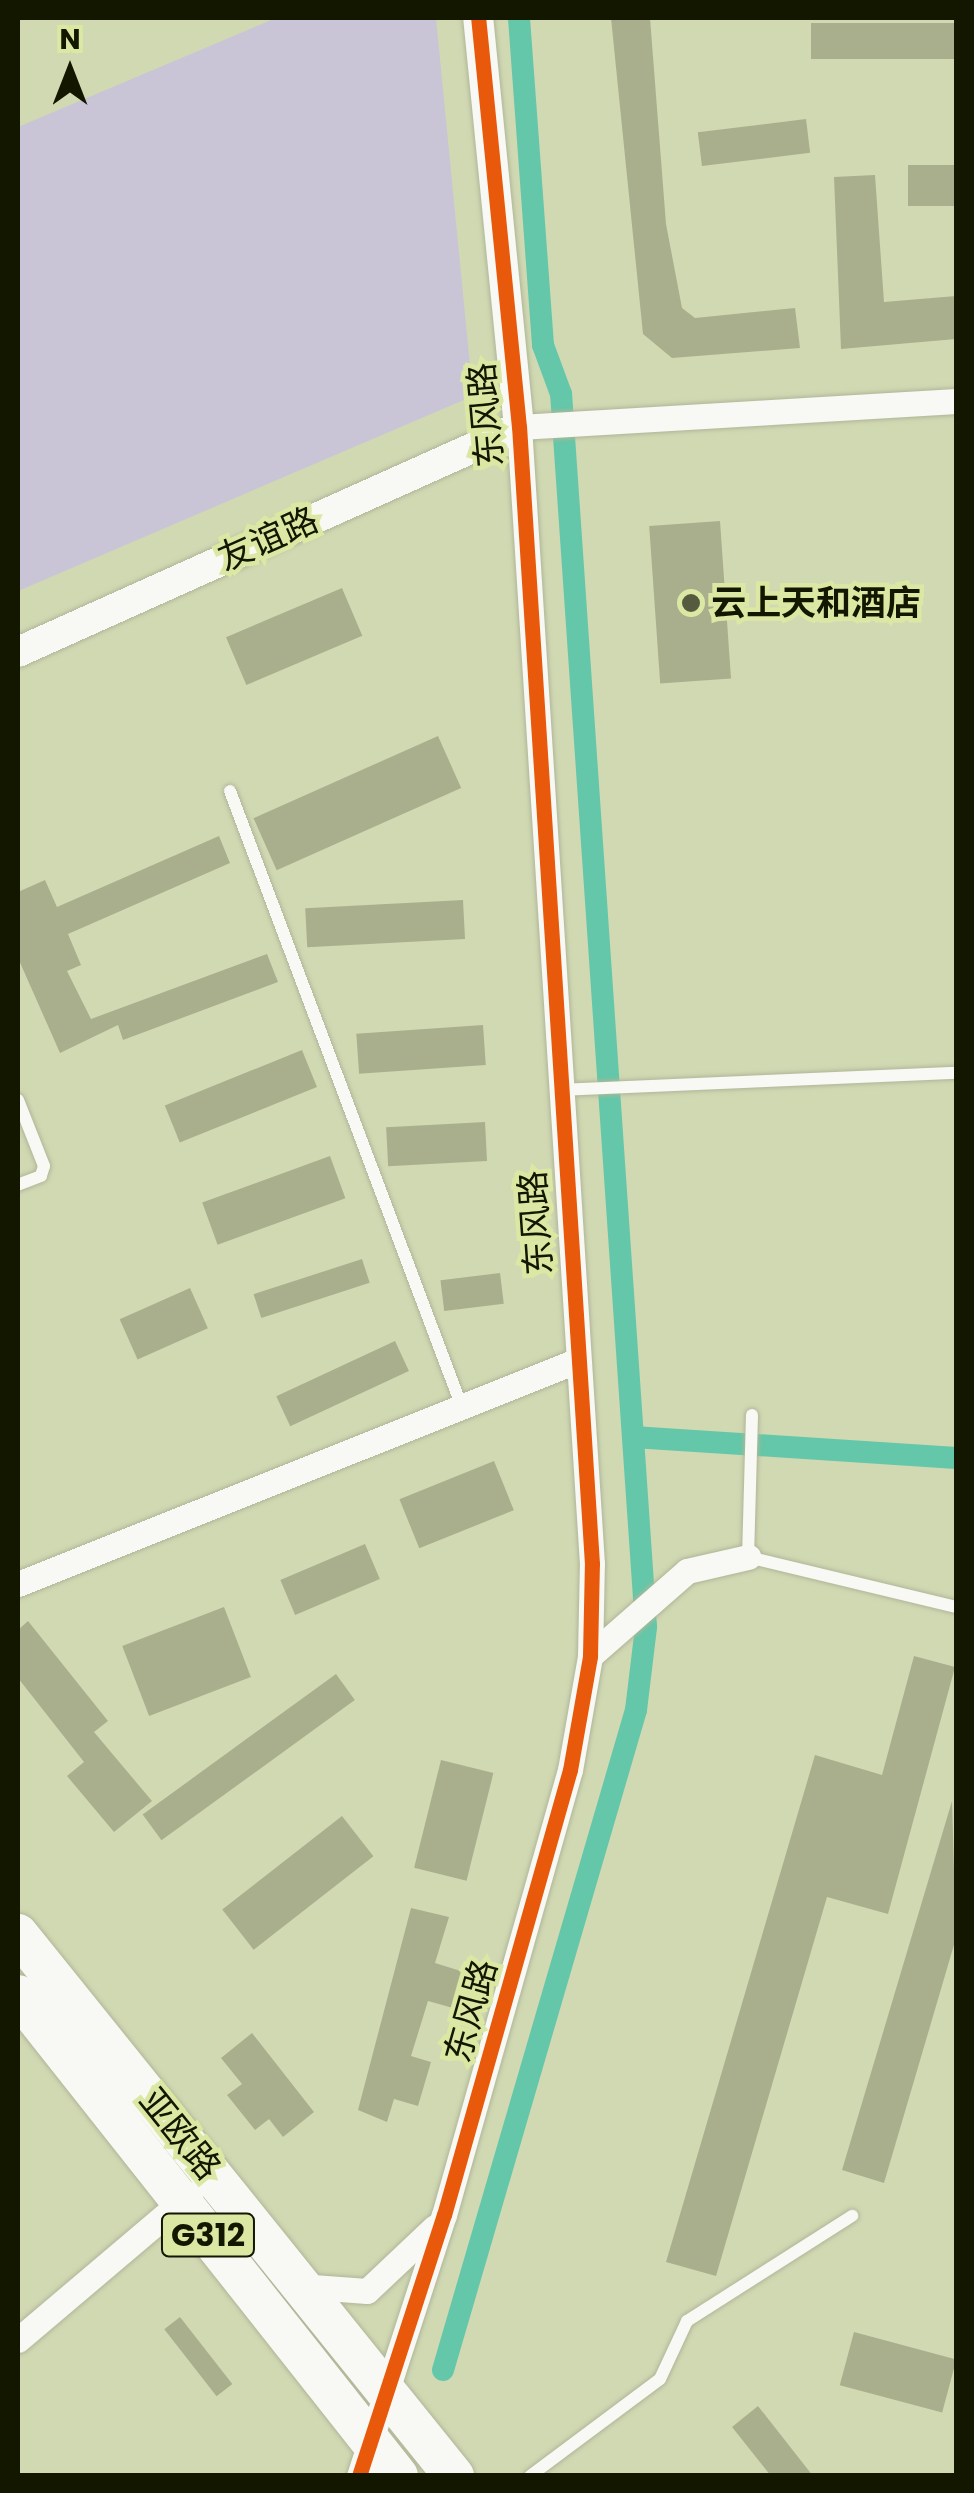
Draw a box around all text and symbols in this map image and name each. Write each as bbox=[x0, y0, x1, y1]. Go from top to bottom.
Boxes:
north arrow bbox=[20, 20, 120, 120]
text: N bbox=[59, 20, 81, 59]
street label: 东风路 bbox=[461, 361, 511, 469]
street label: 友谊路 bbox=[211, 498, 325, 580]
place label: 云上天和酒店 bbox=[711, 582, 921, 624]
marker: 云上天和酒店 bbox=[680, 592, 702, 614]
street label: 东风路 bbox=[511, 1169, 561, 1277]
street label: 东风路 bbox=[436, 1955, 506, 2067]
street label: 亚欧路 bbox=[131, 2080, 229, 2188]
road number: G312 bbox=[160, 2208, 256, 2262]

